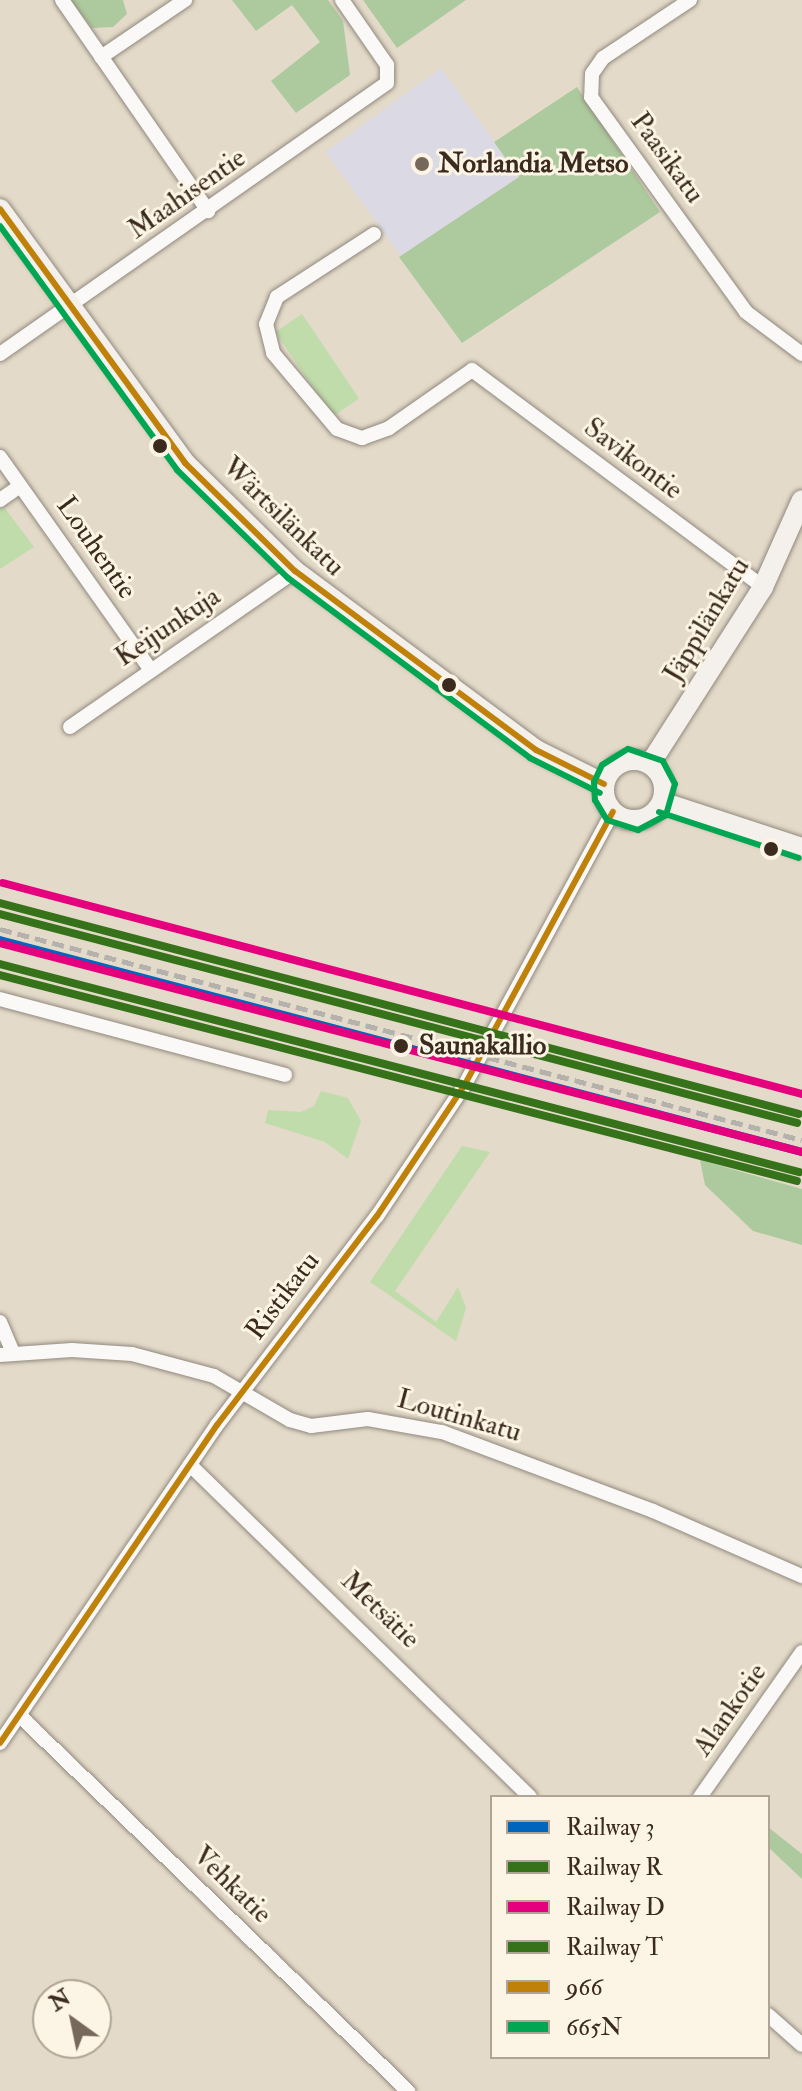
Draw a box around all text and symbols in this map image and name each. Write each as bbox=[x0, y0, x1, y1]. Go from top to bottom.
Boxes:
street label: Paasikatu bbox=[623, 106, 711, 210]
street label: Maahisentie bbox=[122, 141, 252, 247]
place label: Norlandia Metso bbox=[438, 147, 628, 181]
marker: Norlandia Metso bbox=[413, 155, 431, 173]
street label: Savikontie bbox=[577, 411, 689, 507]
unlabelled marker bbox=[152, 438, 168, 454]
street label: Wärtsilänkatu bbox=[215, 450, 351, 584]
street label: Louhentie bbox=[49, 490, 143, 606]
street label: Jäppilänkatu bbox=[657, 552, 757, 688]
street label: Keijunkuja bbox=[109, 580, 227, 674]
unlabelled marker bbox=[441, 677, 457, 693]
unlabelled marker bbox=[763, 841, 779, 857]
place label: Saunakallio bbox=[419, 1029, 546, 1063]
marker: Saunakallio bbox=[390, 1035, 412, 1057]
street label: Ristikatu bbox=[239, 1245, 327, 1347]
street label: Loutinkatu bbox=[393, 1382, 525, 1450]
street label: Metsätie bbox=[334, 1564, 426, 1656]
street label: Alankotie bbox=[686, 1657, 774, 1763]
legend bbox=[490, 1795, 770, 2059]
text: Railway 3 bbox=[566, 1812, 655, 1843]
street label: Vehkatie bbox=[186, 1839, 278, 1931]
text: Railway R bbox=[566, 1852, 663, 1883]
text: Railway D bbox=[566, 1892, 665, 1923]
text: Railway T bbox=[566, 1932, 663, 1963]
text: 966 bbox=[566, 1972, 602, 2003]
north arrow bbox=[32, 1979, 112, 2059]
text: N bbox=[44, 1983, 76, 2018]
text: 665N bbox=[566, 2012, 622, 2043]

